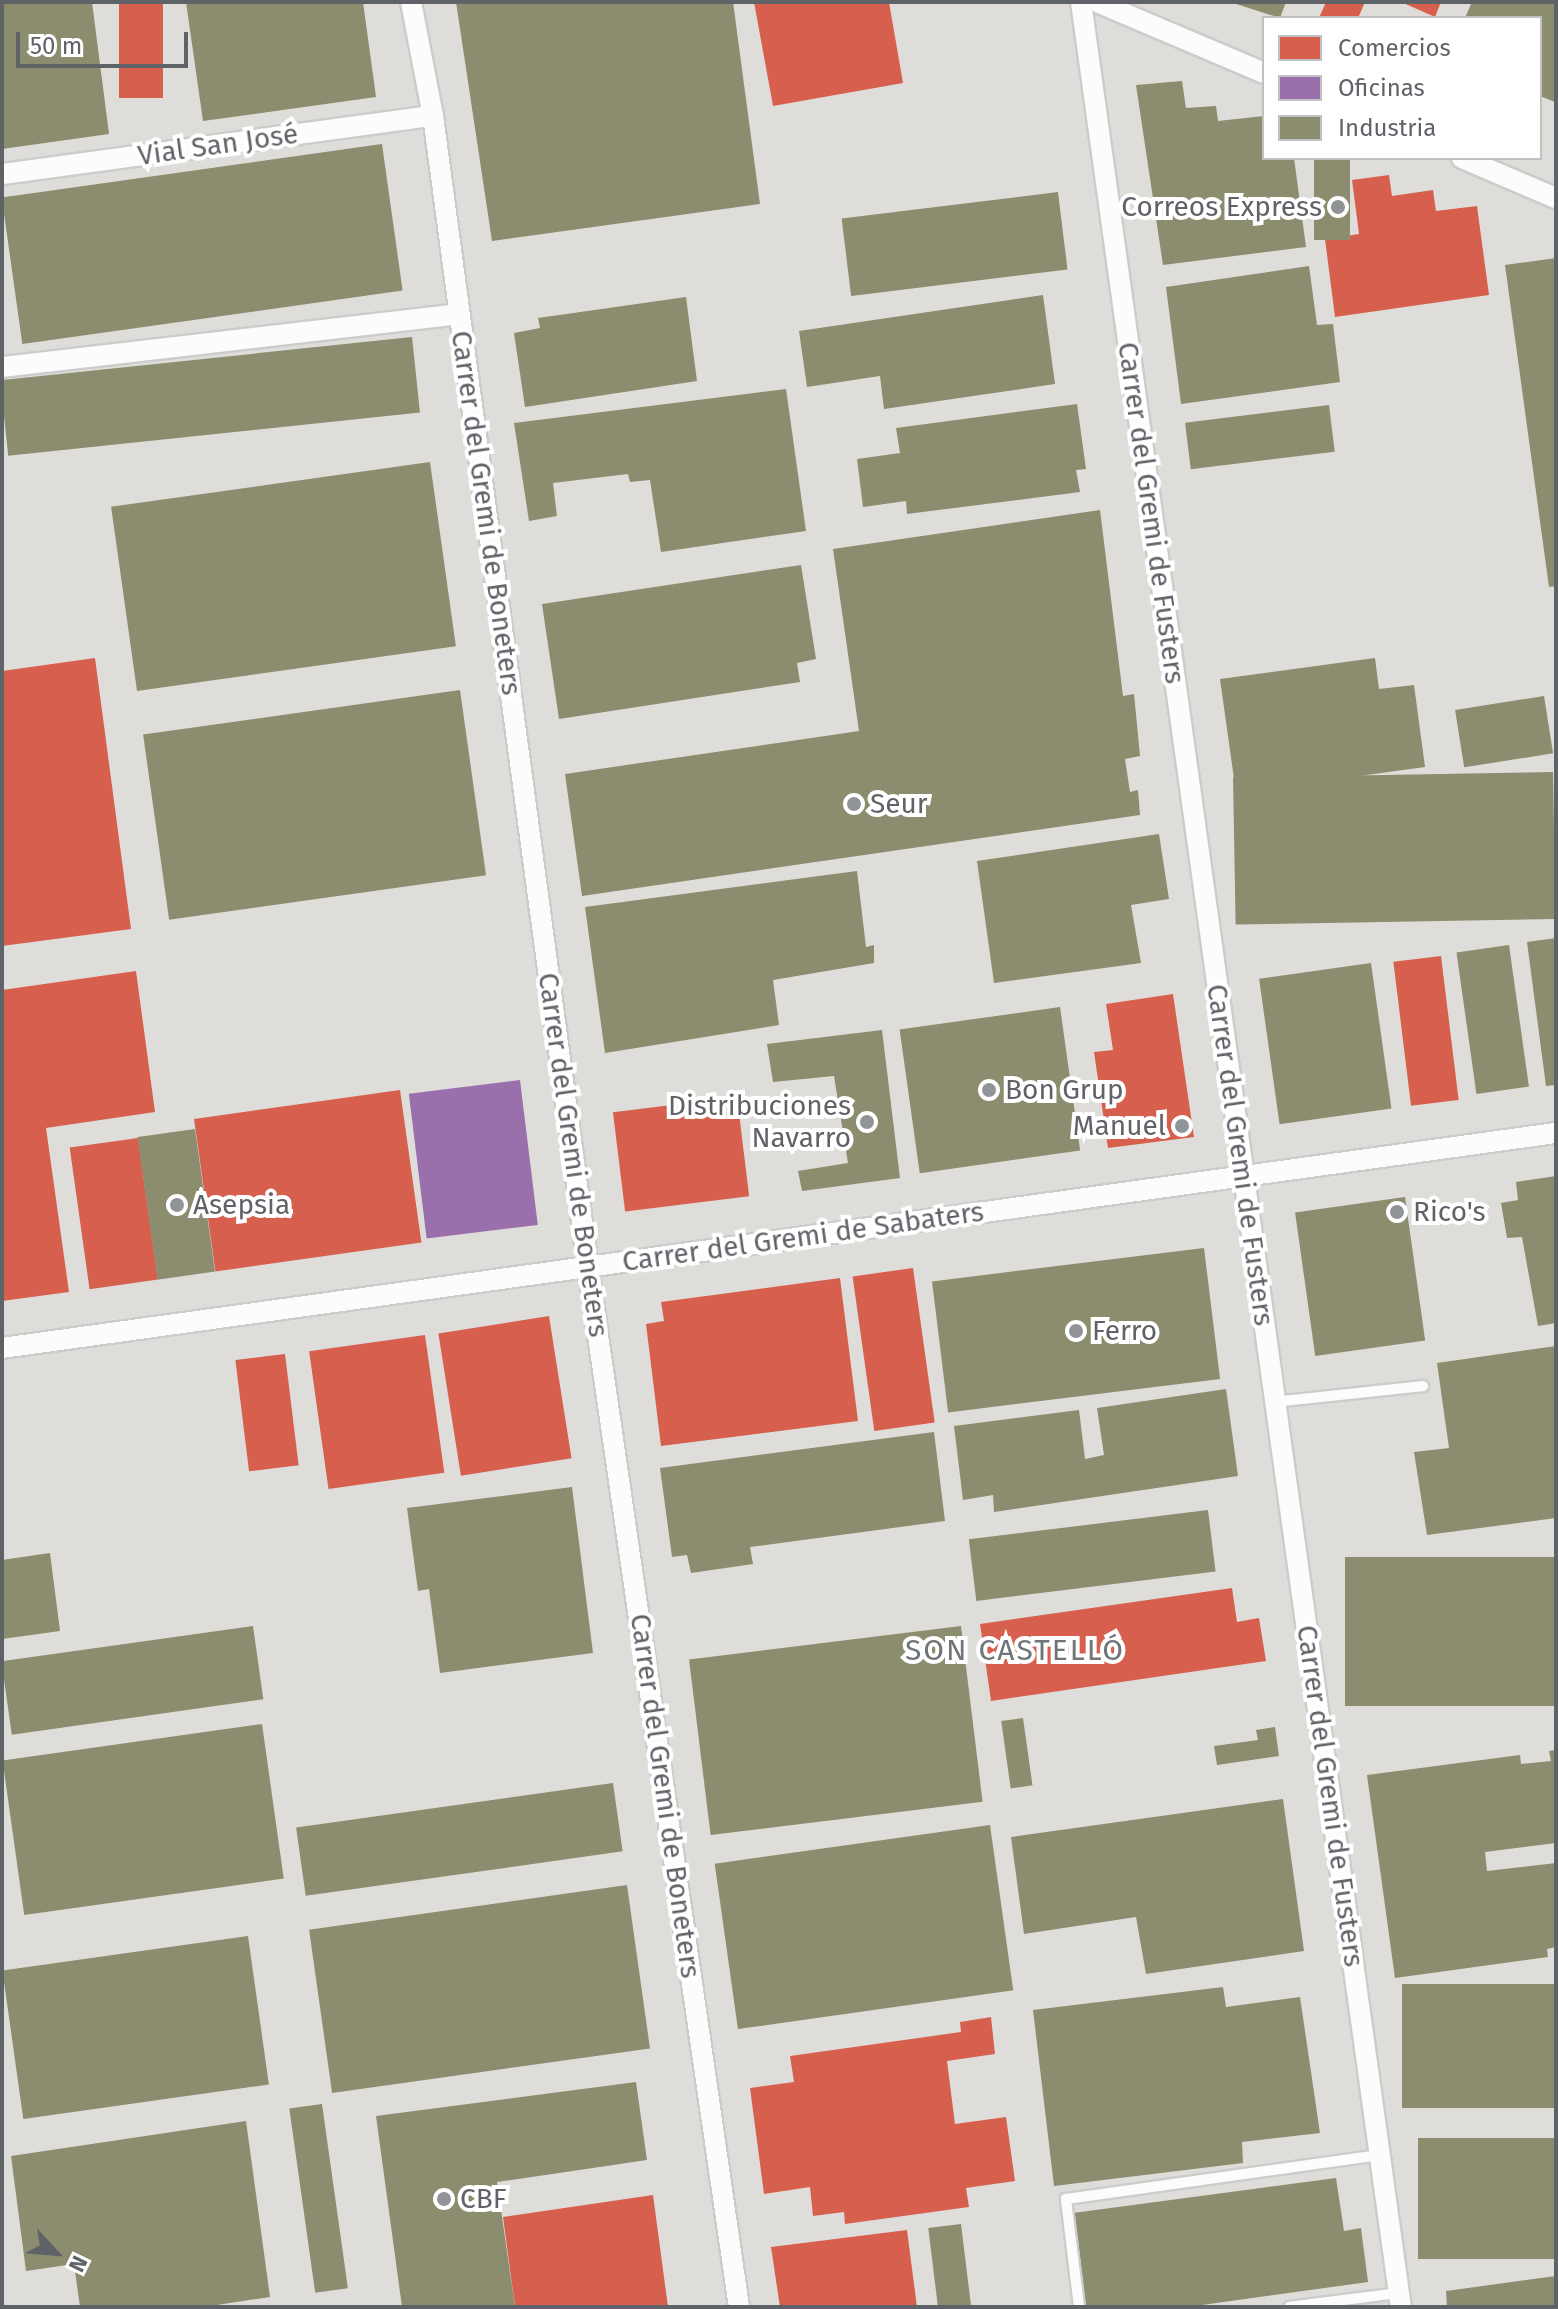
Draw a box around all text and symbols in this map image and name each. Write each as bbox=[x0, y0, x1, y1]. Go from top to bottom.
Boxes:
scale bar bbox=[20, 16, 192, 66]
legend bbox=[1262, 16, 1542, 160]
text: 50 m bbox=[30, 32, 82, 60]
text: Comercios bbox=[1338, 34, 1451, 62]
text: Oficinas bbox=[1338, 74, 1425, 102]
text: Industria bbox=[1338, 114, 1436, 142]
street label: Vial San José bbox=[136, 117, 300, 173]
place label: Correos Express bbox=[1121, 190, 1322, 224]
marker: Correos Express bbox=[1329, 198, 1347, 216]
street label: Carrer del Gremi de Boneters bbox=[444, 329, 528, 697]
street label: Carrer del Gremi de Fusters bbox=[1110, 340, 1192, 686]
place label: Seur bbox=[870, 787, 928, 821]
marker: Seur bbox=[845, 795, 863, 813]
street label: Carrer del Gremi de Boneters bbox=[531, 971, 615, 1339]
street label: Carrer del Gremi de Fusters bbox=[1199, 982, 1281, 1328]
place label: Bon Grup bbox=[1005, 1073, 1124, 1107]
marker: Bon Grup bbox=[980, 1081, 998, 1099]
place label: Distribuciones Navarro bbox=[668, 1089, 851, 1155]
place label: Manuel bbox=[1073, 1109, 1166, 1143]
marker: Distribuciones Navarro bbox=[858, 1113, 876, 1131]
marker: Manuel bbox=[1173, 1117, 1191, 1135]
place label: Asepsia bbox=[193, 1188, 290, 1222]
street label: Carrer del Gremi de Sabaters bbox=[620, 1195, 986, 1279]
place label: Rico's bbox=[1413, 1195, 1486, 1229]
marker: Asepsia bbox=[168, 1196, 186, 1214]
marker: Rico's bbox=[1388, 1203, 1406, 1221]
place label: Ferro bbox=[1092, 1314, 1157, 1348]
marker: Ferro bbox=[1067, 1322, 1085, 1340]
street label: Carrer del Gremi de Boneters bbox=[623, 1612, 707, 1980]
street label: Carrer del Gremi de Fusters bbox=[1289, 1623, 1371, 1969]
district label: SON CASTELLÓ bbox=[905, 1632, 1125, 1668]
place label: CBF bbox=[460, 2182, 506, 2216]
marker: CBF bbox=[435, 2190, 453, 2208]
north arrow bbox=[16, 2213, 96, 2293]
text: N bbox=[63, 2251, 93, 2276]

